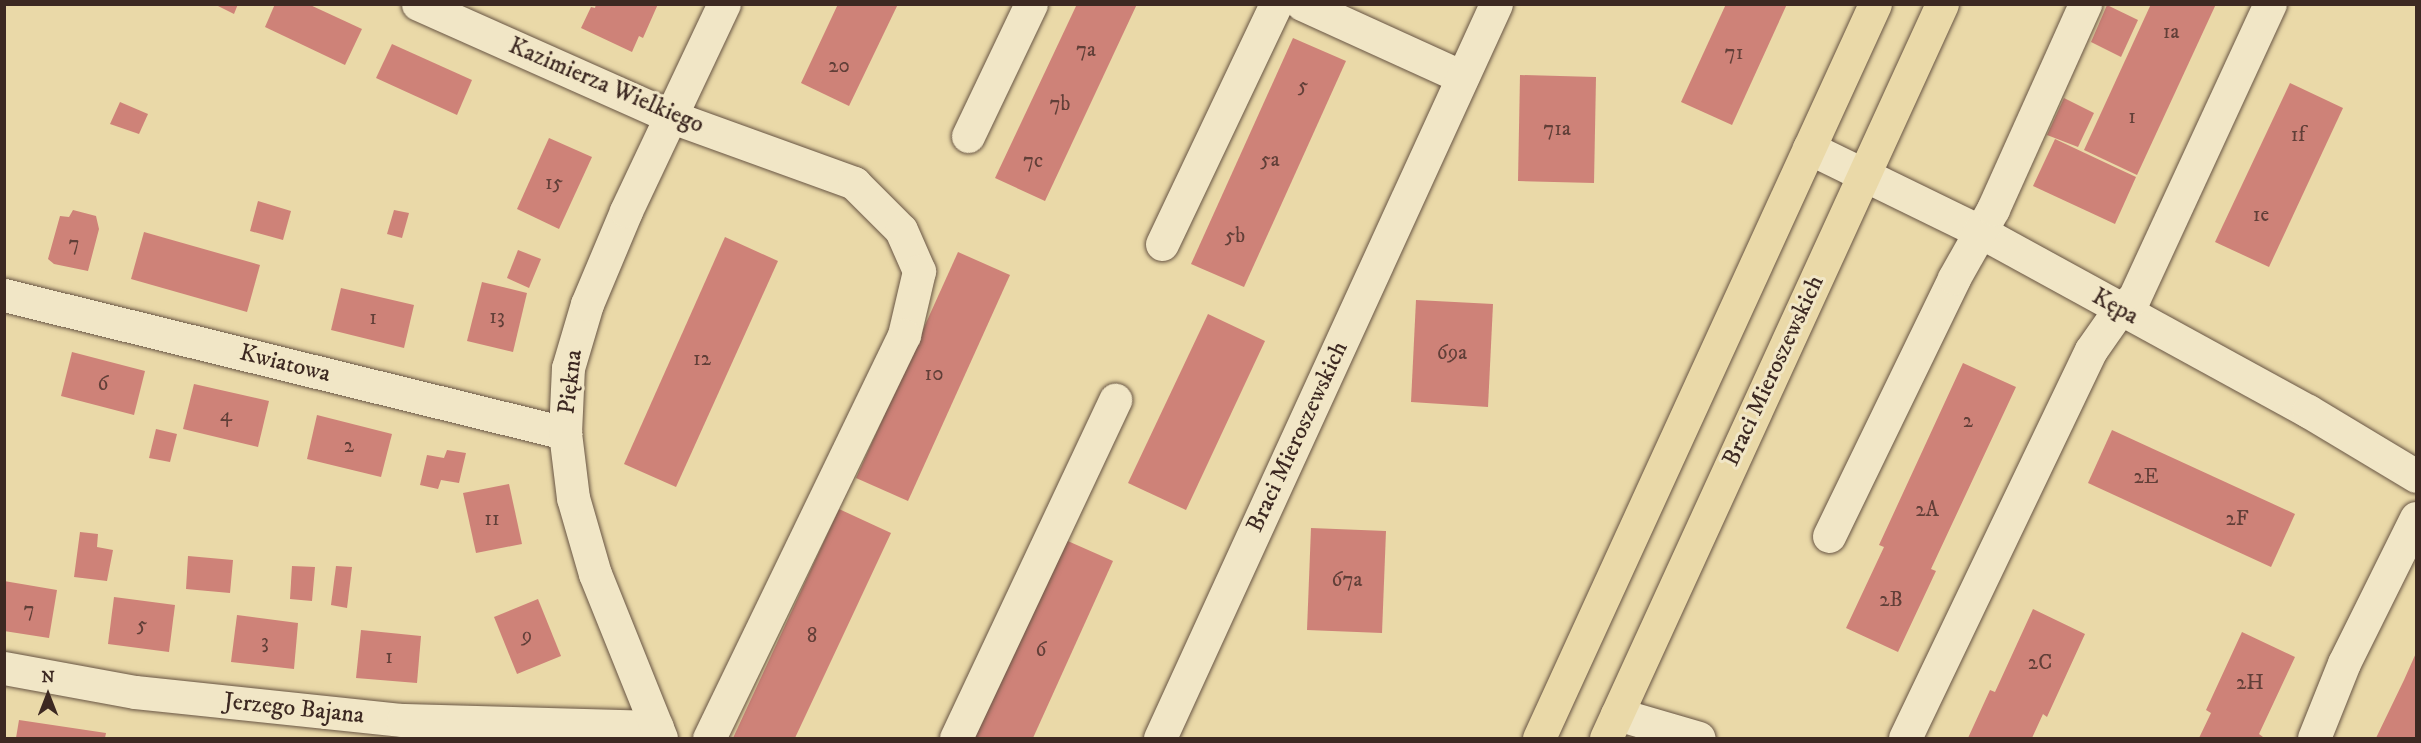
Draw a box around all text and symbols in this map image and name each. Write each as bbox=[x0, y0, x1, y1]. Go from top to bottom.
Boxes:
house number: 1a bbox=[2163, 19, 2179, 45]
street label: Kazimierza Wielkiego bbox=[504, 32, 708, 140]
house number: 7a bbox=[1076, 37, 1096, 63]
house number: 71 bbox=[1725, 40, 1743, 66]
house number: 20 bbox=[828, 53, 850, 79]
house number: 5 bbox=[1298, 73, 1308, 99]
house number: 7b bbox=[1050, 91, 1070, 117]
house number: 1 bbox=[2128, 104, 2136, 130]
house number: 71a bbox=[1543, 116, 1571, 142]
house number: 1f bbox=[2291, 122, 2305, 148]
house number: 5a bbox=[1260, 147, 1280, 173]
house number: 7c bbox=[1023, 148, 1043, 174]
house number: 15 bbox=[545, 170, 563, 196]
house number: 1e bbox=[2253, 202, 2269, 228]
house number: 5b bbox=[1225, 223, 1245, 249]
house number: 7 bbox=[68, 231, 80, 257]
street label: Braci Mieroszewskich bbox=[1717, 271, 1831, 471]
street label: Kępa bbox=[2087, 283, 2143, 331]
house number: 13 bbox=[489, 304, 505, 330]
house number: 1 bbox=[369, 305, 377, 331]
street label: Braci Mieroszewskich bbox=[1241, 337, 1355, 537]
street label: Kwiatowa bbox=[237, 339, 333, 389]
house number: 69a bbox=[1437, 340, 1467, 366]
house number: 12 bbox=[693, 346, 711, 372]
street label: Piękna bbox=[553, 348, 589, 416]
house number: 10 bbox=[925, 361, 943, 387]
house number: 6 bbox=[98, 371, 108, 397]
house number: 4 bbox=[220, 402, 232, 428]
house number: 2 bbox=[1963, 408, 1973, 434]
house number: 2 bbox=[344, 433, 354, 459]
house number: 2E bbox=[2133, 464, 2159, 490]
house number: 2A bbox=[1915, 497, 1939, 523]
house number: 11 bbox=[484, 506, 500, 532]
house number: 2F bbox=[2225, 506, 2249, 532]
house number: 67a bbox=[1332, 567, 1362, 593]
house number: 2B bbox=[1879, 587, 1903, 613]
house number: 7 bbox=[23, 597, 35, 623]
house number: 5 bbox=[137, 612, 147, 638]
house number: 9 bbox=[522, 623, 532, 649]
house number: 8 bbox=[807, 623, 817, 649]
house number: 3 bbox=[261, 629, 269, 655]
house number: 6 bbox=[1036, 637, 1046, 663]
house number: 1 bbox=[385, 644, 393, 670]
house number: 2C bbox=[2028, 650, 2052, 676]
north arrow bbox=[18, 665, 78, 725]
text: N bbox=[41, 667, 55, 687]
house number: 2H bbox=[2236, 670, 2264, 696]
street label: Jerzego Bajana bbox=[222, 687, 366, 731]

